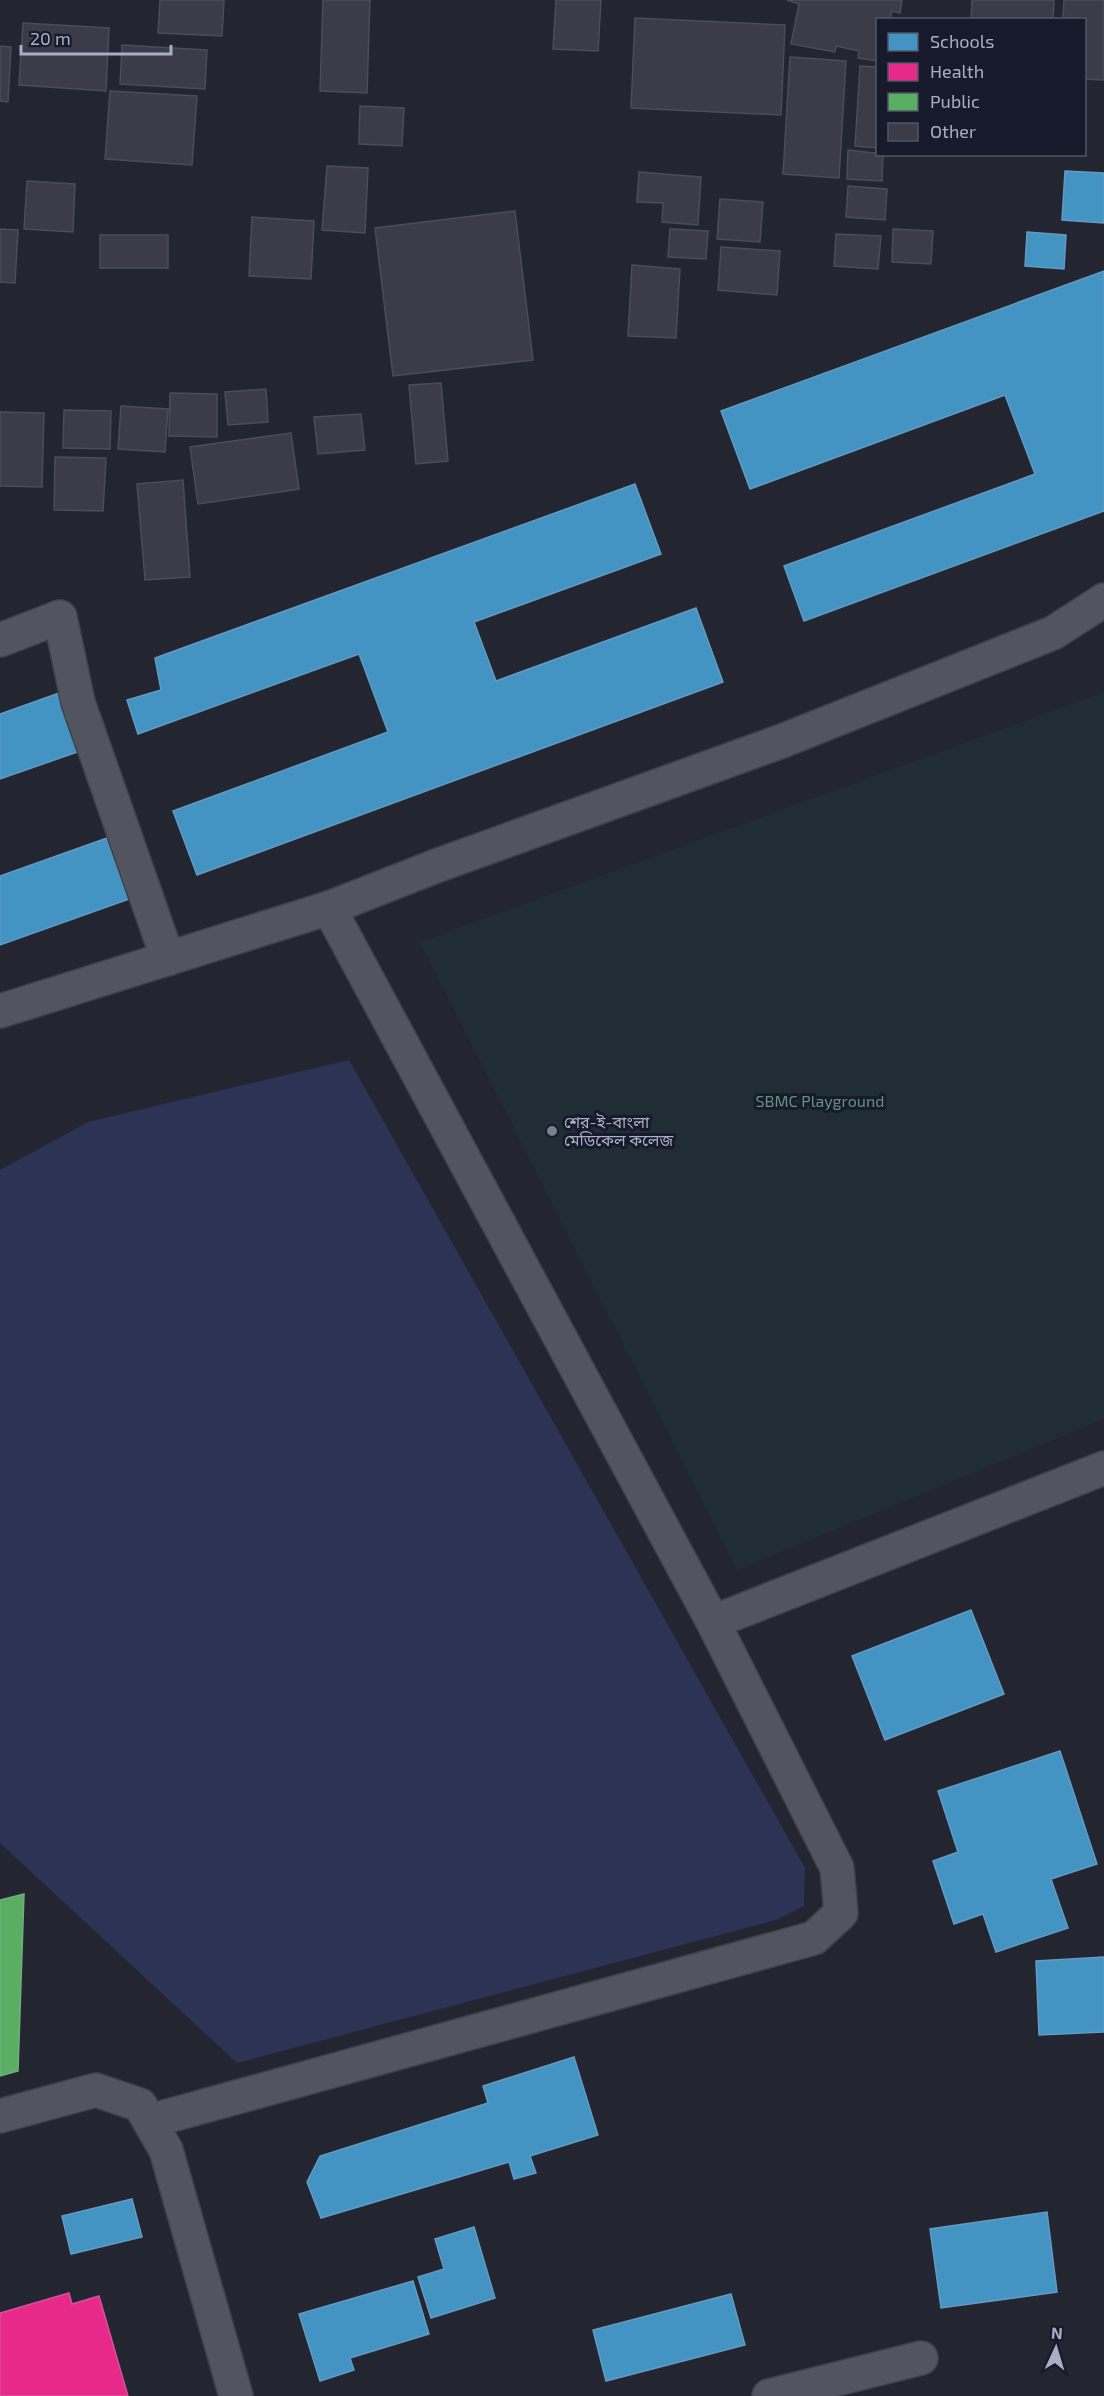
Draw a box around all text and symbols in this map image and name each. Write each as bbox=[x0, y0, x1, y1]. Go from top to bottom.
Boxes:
scale bar bbox=[21, 18, 171, 56]
legend bbox=[876, 18, 1086, 156]
text: 20 m bbox=[30, 27, 71, 49]
text: Schools bbox=[930, 30, 994, 52]
text: Health bbox=[930, 60, 984, 82]
text: Public bbox=[930, 90, 980, 112]
text: Other bbox=[930, 120, 976, 142]
park label: SBMC Playground bbox=[756, 1091, 884, 1110]
place label: শের-ই-বাংলা মেডিকেল কলেজ bbox=[564, 1112, 674, 1149]
marker: শের-ই-বাংলা মেডিকেল কলেজ bbox=[545, 1124, 559, 1138]
north arrow bbox=[1026, 2318, 1086, 2378]
text: N bbox=[1051, 2323, 1064, 2342]

